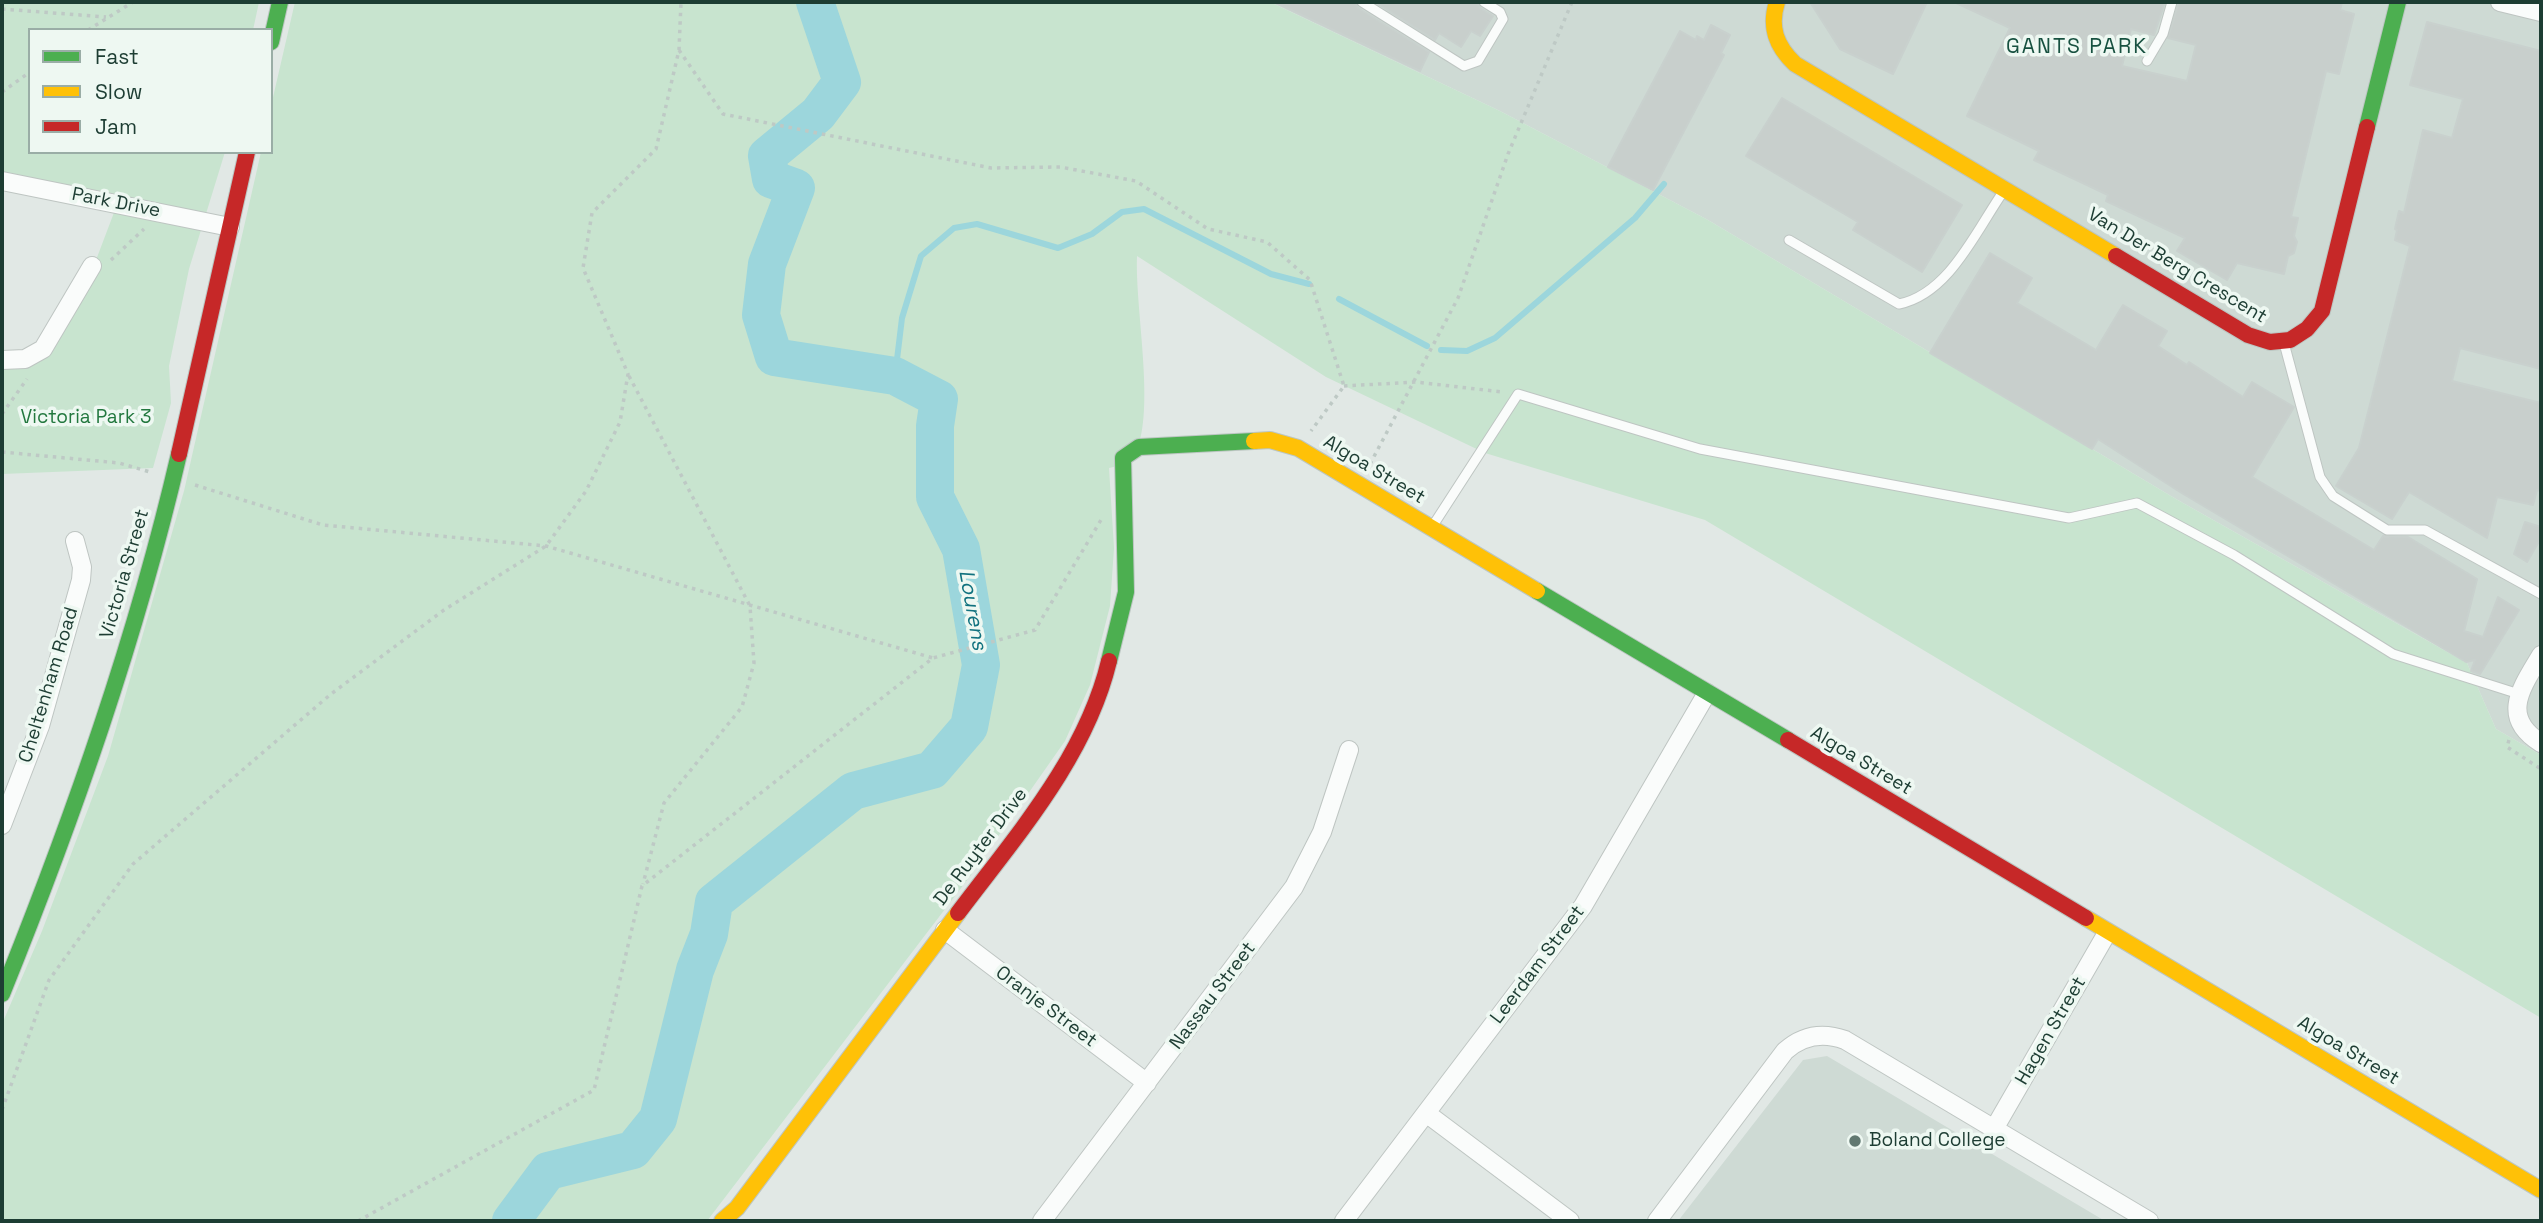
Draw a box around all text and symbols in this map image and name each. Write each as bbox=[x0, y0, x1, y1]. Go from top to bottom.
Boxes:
legend bbox=[28, 28, 273, 154]
district label: GANTS PARK bbox=[2007, 34, 2147, 60]
text: Fast bbox=[95, 43, 139, 70]
text: Slow bbox=[95, 78, 143, 105]
text: Jam bbox=[95, 113, 137, 140]
street label: Park Drive bbox=[70, 183, 162, 223]
street label: Van Der Berg Crescent bbox=[2083, 203, 2271, 329]
park label: Victoria Park 3 bbox=[20, 407, 152, 429]
street label: Algoa Street bbox=[1319, 431, 1429, 509]
street label: Victoria Street bbox=[96, 507, 154, 641]
water label: Lourens bbox=[953, 568, 991, 652]
street label: Cheltenham Road bbox=[14, 604, 84, 766]
street label: Algoa Street bbox=[1806, 722, 1916, 800]
street label: De Ruyter Drive bbox=[929, 784, 1033, 910]
street label: Leerdam Street bbox=[1486, 901, 1590, 1029]
street label: Nassau Street bbox=[1165, 938, 1261, 1054]
street label: Oranje Street bbox=[991, 961, 1101, 1053]
street label: Hagen Street bbox=[2011, 973, 2091, 1089]
street label: Algoa Street bbox=[2293, 1012, 2403, 1090]
place label: Boland College bbox=[1869, 1130, 2006, 1152]
marker: Boland College bbox=[1847, 1133, 1863, 1149]

